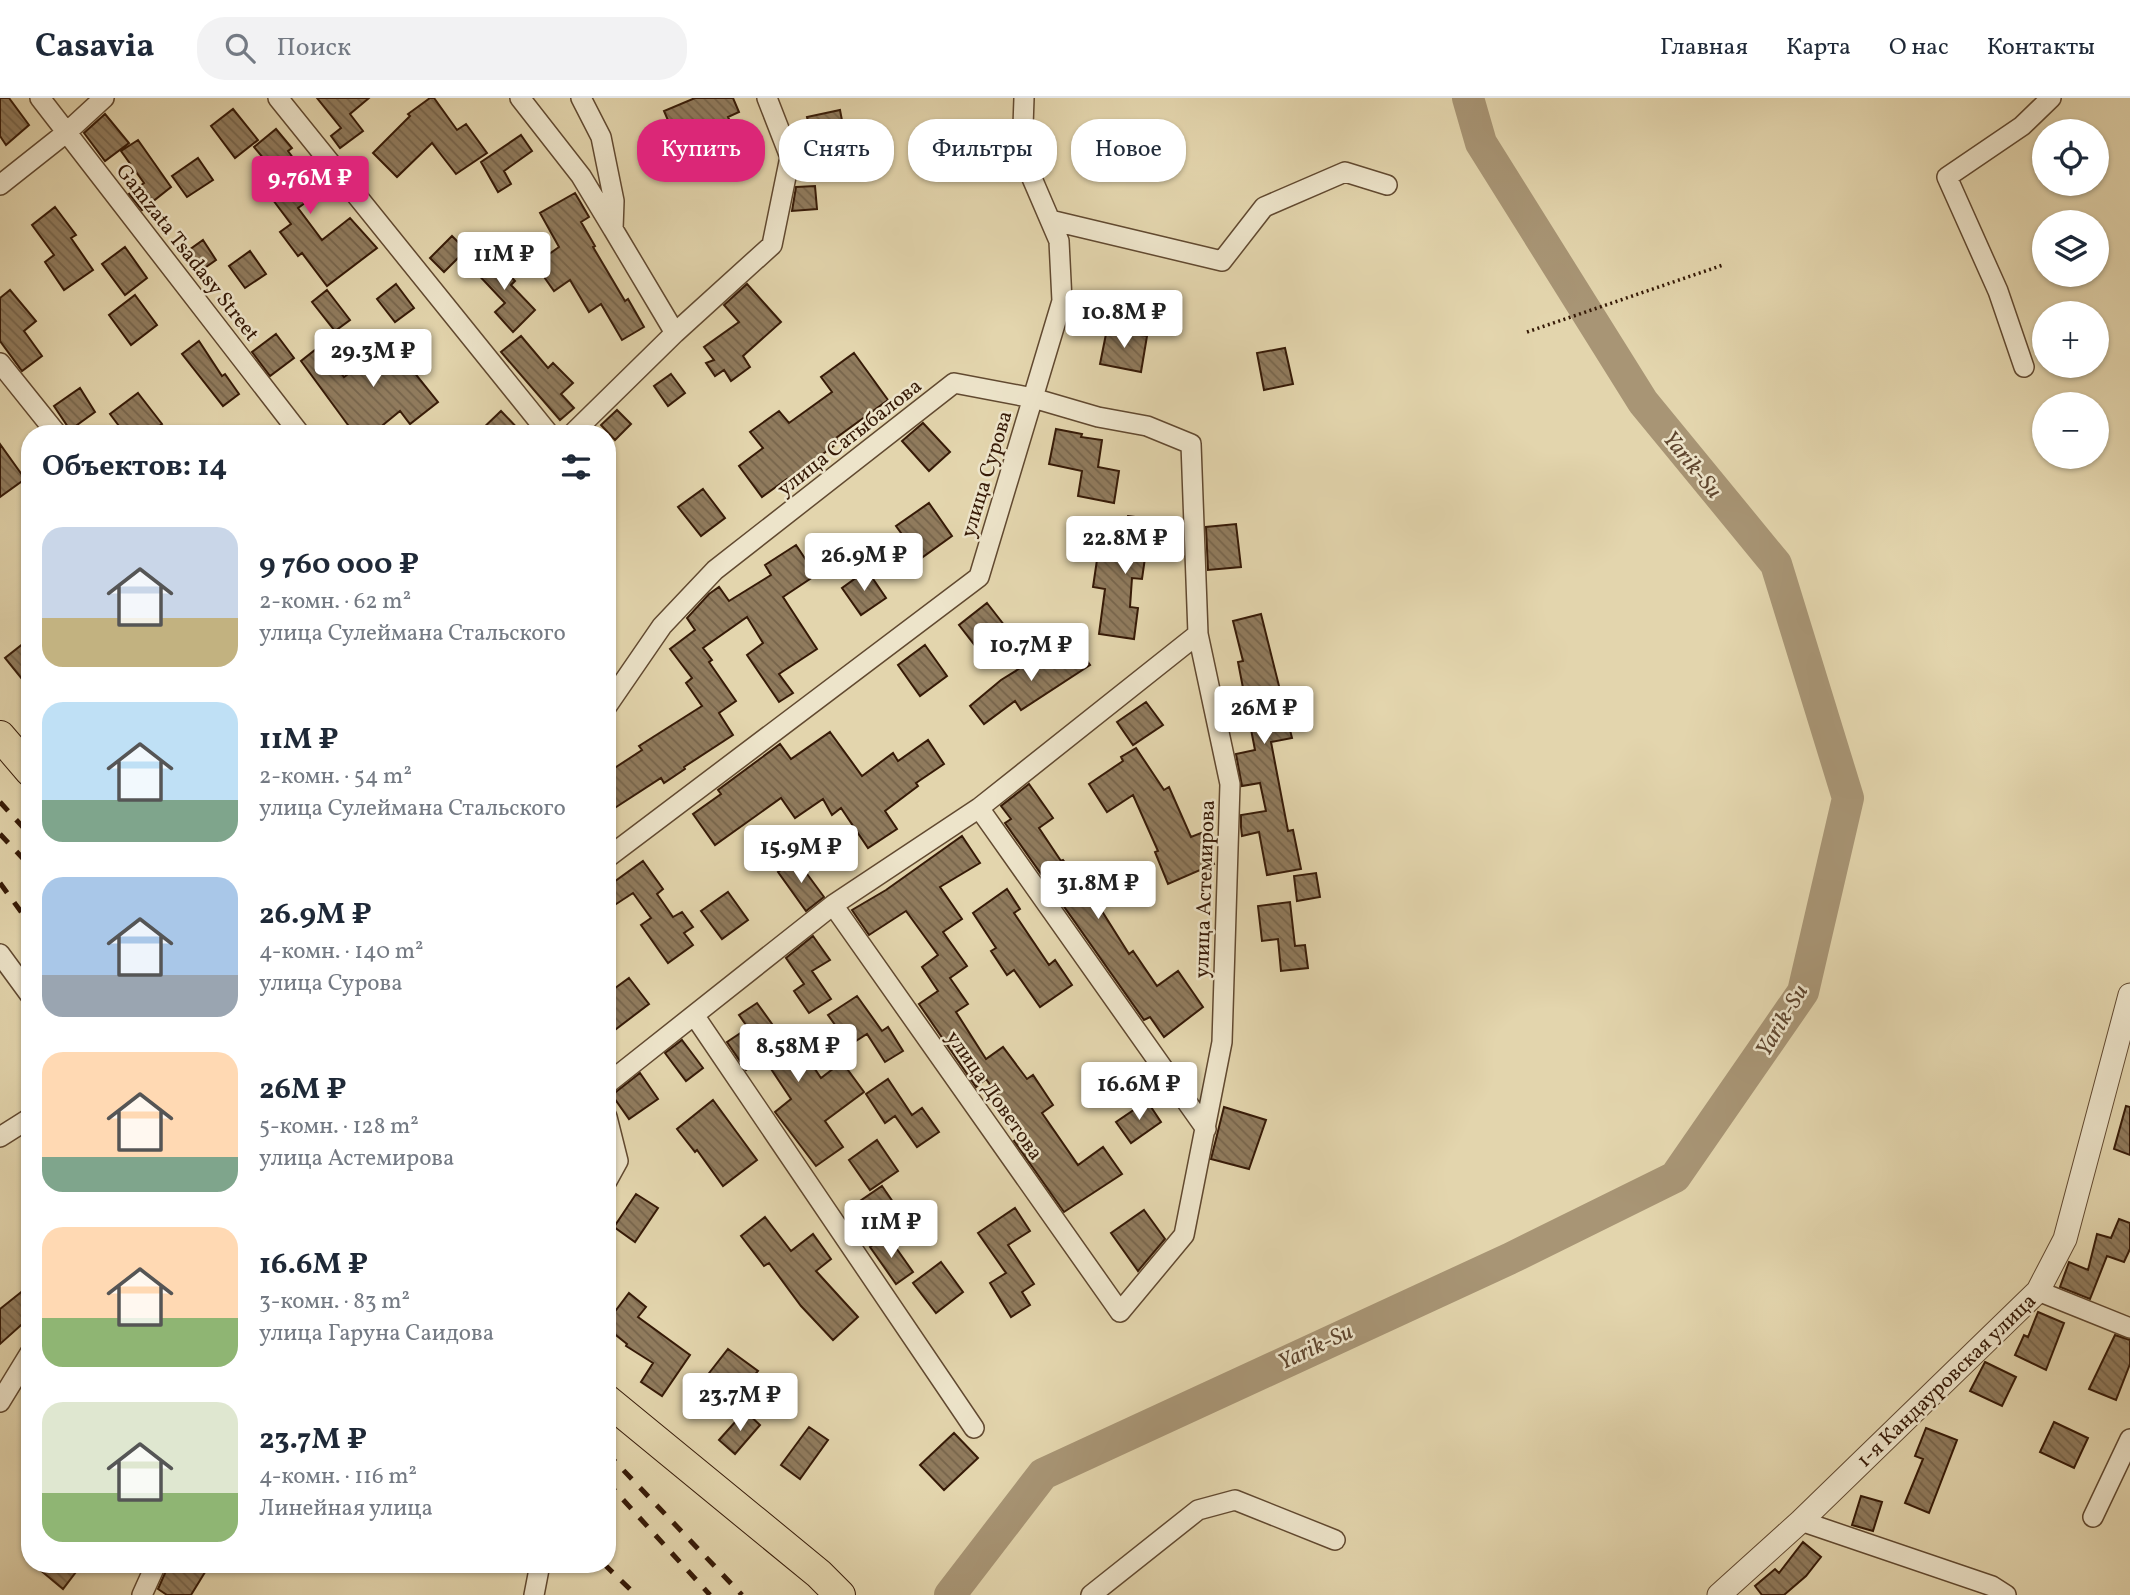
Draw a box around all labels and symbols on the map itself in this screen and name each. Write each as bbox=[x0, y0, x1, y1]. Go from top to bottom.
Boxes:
pin: 9.76M ₽ bbox=[245, 156, 375, 216]
street label: Gamzata Tsadasy Street bbox=[108, 158, 265, 348]
pin: 11M ₽ bbox=[455, 232, 553, 292]
pin: 10.8M ₽ bbox=[1059, 290, 1189, 350]
pin: 29.3M ₽ bbox=[308, 330, 438, 389]
street label: улица Сатыбалова bbox=[771, 372, 928, 504]
street label: улица Сурова bbox=[954, 407, 1020, 541]
water label: Yarik-Su bbox=[1654, 424, 1729, 506]
pin: 22.8M ₽ bbox=[1060, 517, 1190, 576]
pin: 26.9M ₽ bbox=[799, 533, 929, 593]
pin: 10.7M ₽ bbox=[966, 624, 1096, 683]
pin: 26M ₽ bbox=[1215, 686, 1313, 746]
street label: улица Астемирова bbox=[1188, 799, 1223, 979]
pin: 15.9M ₽ bbox=[736, 826, 866, 885]
pin: 31.8M ₽ bbox=[1033, 862, 1163, 921]
water label: Yarik-Su bbox=[1749, 979, 1817, 1063]
pin: 8.58M ₽ bbox=[733, 1024, 863, 1084]
street label: улица Доветова bbox=[938, 1025, 1049, 1167]
pin: 16.6M ₽ bbox=[1074, 1062, 1204, 1122]
pin: 11M ₽ bbox=[842, 1200, 940, 1260]
street label: 1-я Кандауровская улица bbox=[1851, 1287, 2043, 1475]
water label: Yarik-Su bbox=[1273, 1317, 1359, 1379]
pin: 23.7M ₽ bbox=[675, 1374, 805, 1433]

